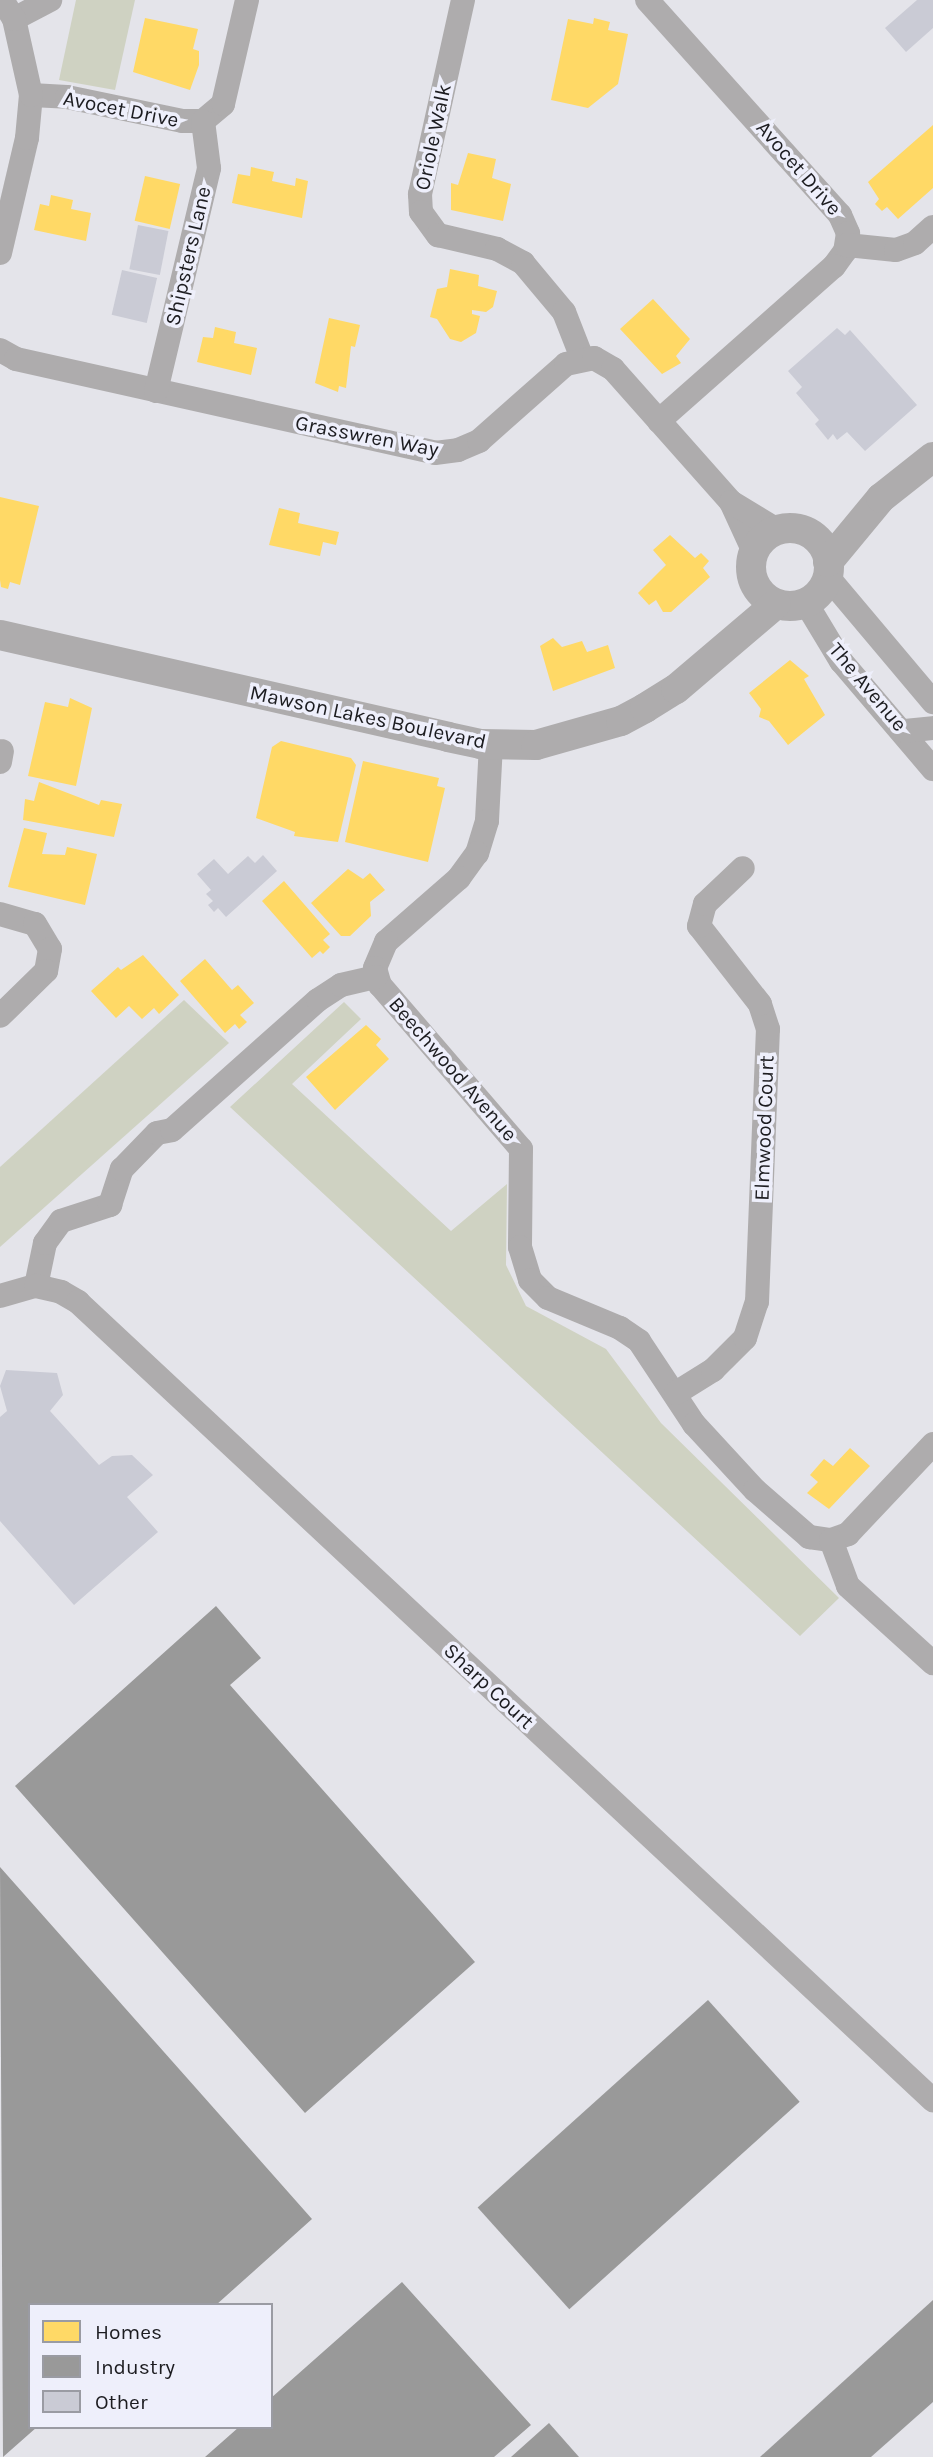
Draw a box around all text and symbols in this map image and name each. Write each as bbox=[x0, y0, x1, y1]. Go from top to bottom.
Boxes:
street label: Oriole Walk bbox=[409, 82, 457, 192]
street label: Avocet Drive bbox=[61, 85, 181, 133]
street label: Avocet Drive bbox=[751, 116, 847, 220]
street label: Shipsters Lane bbox=[160, 184, 216, 328]
street label: Grasswren Way bbox=[293, 410, 441, 462]
street label: The Avenue bbox=[824, 638, 912, 736]
street label: Mawson Lakes Boulevard bbox=[248, 680, 488, 754]
street label: Beechwood Avenue bbox=[384, 992, 522, 1146]
street label: Elmwood Court bbox=[749, 1055, 779, 1201]
street label: Sharp Court bbox=[439, 1638, 539, 1734]
legend bbox=[28, 2303, 273, 2429]
text: Homes bbox=[95, 2320, 162, 2344]
text: Industry bbox=[95, 2355, 175, 2379]
text: Other bbox=[95, 2390, 148, 2414]

